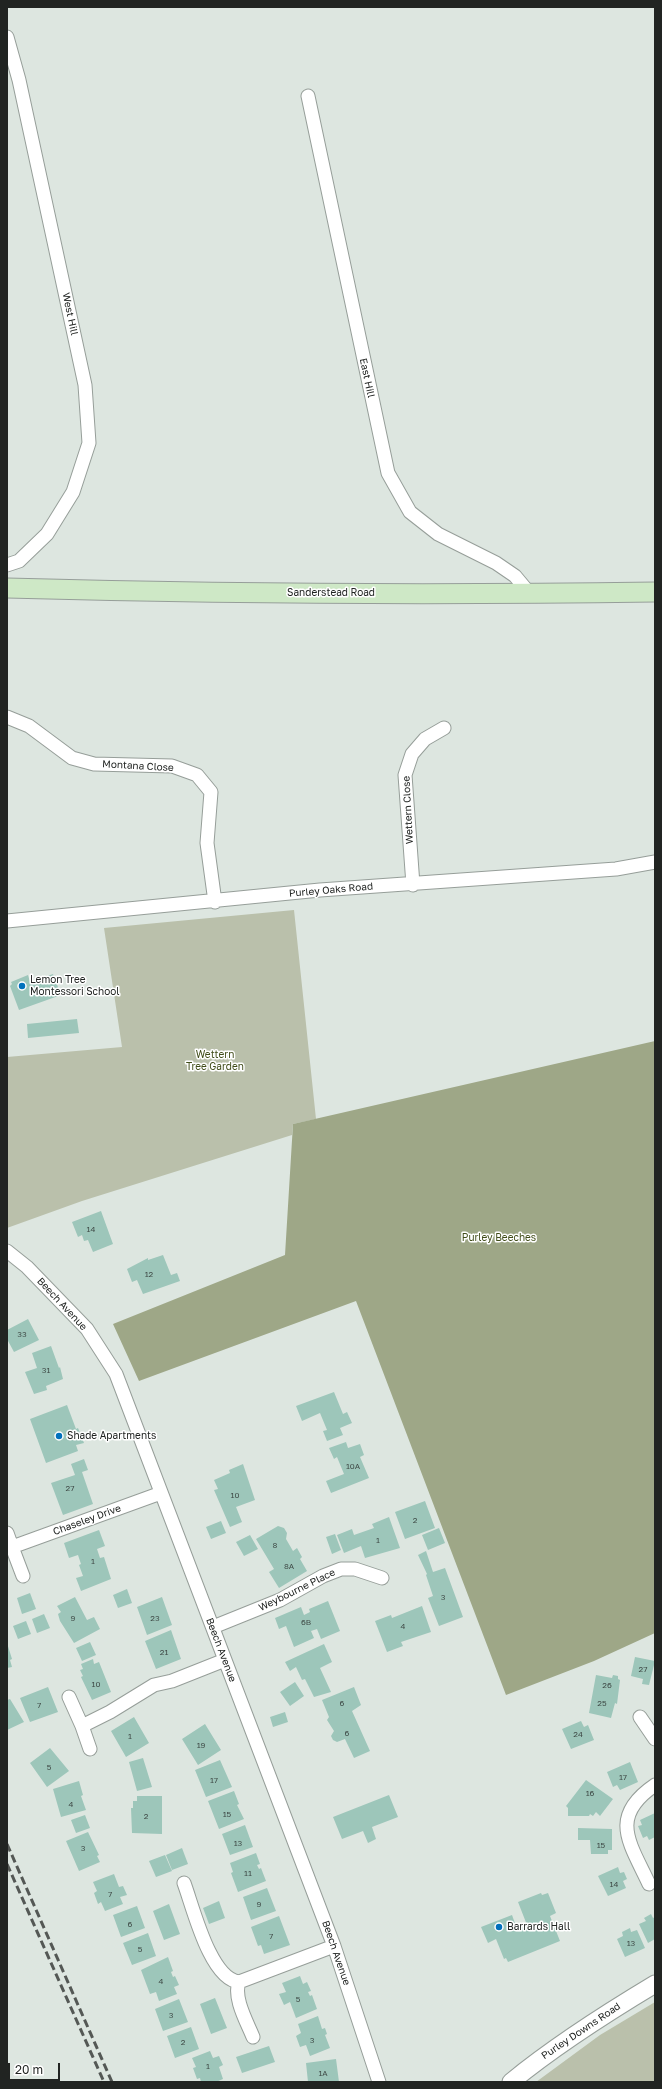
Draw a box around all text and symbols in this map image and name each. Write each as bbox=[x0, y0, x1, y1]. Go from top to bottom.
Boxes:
street label: West Hill bbox=[60, 291, 80, 337]
street label: East Hill bbox=[357, 357, 377, 399]
street label: Sanderstead Road bbox=[287, 587, 375, 599]
street label: Montana Close bbox=[102, 758, 174, 774]
street label: Wettern Close bbox=[400, 776, 416, 844]
street label: Purley Oaks Road bbox=[288, 880, 374, 900]
place label: Lemon Tree Montessori School bbox=[30, 974, 119, 998]
marker: Lemon Tree Montessori School bbox=[17, 981, 27, 991]
park label: Wettern Tree Garden bbox=[186, 1049, 244, 1072]
house number: 14 bbox=[87, 1224, 95, 1234]
park label: Purley Beeches bbox=[462, 1232, 536, 1244]
house number: 12 bbox=[145, 1269, 153, 1279]
street label: Beech Avenue bbox=[35, 1275, 89, 1333]
house number: 33 bbox=[17, 1329, 27, 1339]
house number: 31 bbox=[42, 1365, 50, 1375]
place label: Shade Apartments bbox=[67, 1430, 156, 1442]
marker: Shade Apartments bbox=[54, 1431, 64, 1441]
house number: 10A bbox=[346, 1461, 360, 1471]
house number: 27 bbox=[66, 1483, 74, 1493]
house number: 10 bbox=[231, 1490, 239, 1500]
street label: Chaseley Drive bbox=[51, 1502, 123, 1538]
house number: 2 bbox=[413, 1515, 417, 1525]
house number: 1 bbox=[376, 1535, 380, 1545]
house number: 8 bbox=[273, 1540, 277, 1550]
house number: 1 bbox=[91, 1556, 95, 1566]
house number: 8A bbox=[284, 1561, 294, 1571]
street label: Weybourne Place bbox=[257, 1566, 337, 1614]
house number: 3 bbox=[441, 1592, 445, 1602]
house number: 9 bbox=[71, 1613, 75, 1623]
house number: 23 bbox=[150, 1613, 160, 1623]
street label: Beech Avenue bbox=[203, 1616, 239, 1684]
house number: 6B bbox=[301, 1617, 311, 1627]
house number: 4 bbox=[401, 1621, 405, 1631]
house number: 21 bbox=[160, 1647, 168, 1657]
house number: 27 bbox=[639, 1664, 647, 1674]
house number: 10 bbox=[92, 1679, 100, 1689]
house number: 26 bbox=[602, 1680, 612, 1690]
house number: 6 bbox=[340, 1698, 344, 1708]
house number: 25 bbox=[597, 1698, 607, 1708]
house number: 7 bbox=[37, 1700, 41, 1710]
house number: 6 bbox=[345, 1728, 349, 1738]
house number: 24 bbox=[573, 1729, 583, 1739]
house number: 1 bbox=[128, 1731, 132, 1741]
house number: 19 bbox=[197, 1740, 205, 1750]
house number: 5 bbox=[47, 1762, 51, 1772]
house number: 17 bbox=[619, 1772, 627, 1782]
house number: 17 bbox=[210, 1775, 218, 1785]
house number: 16 bbox=[586, 1788, 594, 1798]
house number: 4 bbox=[69, 1799, 73, 1809]
house number: 15 bbox=[223, 1809, 231, 1819]
house number: 2 bbox=[144, 1811, 148, 1821]
house number: 13 bbox=[234, 1838, 242, 1848]
house number: 15 bbox=[597, 1840, 605, 1850]
house number: 3 bbox=[81, 1843, 85, 1853]
house number: 11 bbox=[244, 1868, 252, 1878]
house number: 14 bbox=[610, 1879, 618, 1889]
house number: 7 bbox=[108, 1889, 112, 1899]
house number: 9 bbox=[257, 1899, 261, 1909]
house number: 6 bbox=[128, 1919, 132, 1929]
street label: Beech Avenue bbox=[319, 1919, 353, 1987]
place label: Barrards Hall bbox=[507, 1921, 570, 1933]
marker: Barrards Hall bbox=[494, 1922, 504, 1932]
house number: 7 bbox=[269, 1931, 273, 1941]
house number: 13 bbox=[627, 1938, 635, 1948]
house number: 5 bbox=[138, 1944, 142, 1954]
house number: 4 bbox=[159, 1976, 163, 1986]
house number: 5 bbox=[296, 1994, 300, 2004]
street label: Purley Downs Road bbox=[539, 2000, 623, 2062]
house number: 3 bbox=[169, 2010, 173, 2020]
house number: 3 bbox=[310, 2035, 314, 2045]
house number: 2 bbox=[181, 2037, 185, 2047]
scale bar bbox=[10, 2055, 62, 2081]
house number: 1 bbox=[206, 2061, 210, 2071]
text: 20 m bbox=[15, 2062, 43, 2077]
house number: 1A bbox=[318, 2068, 328, 2078]

